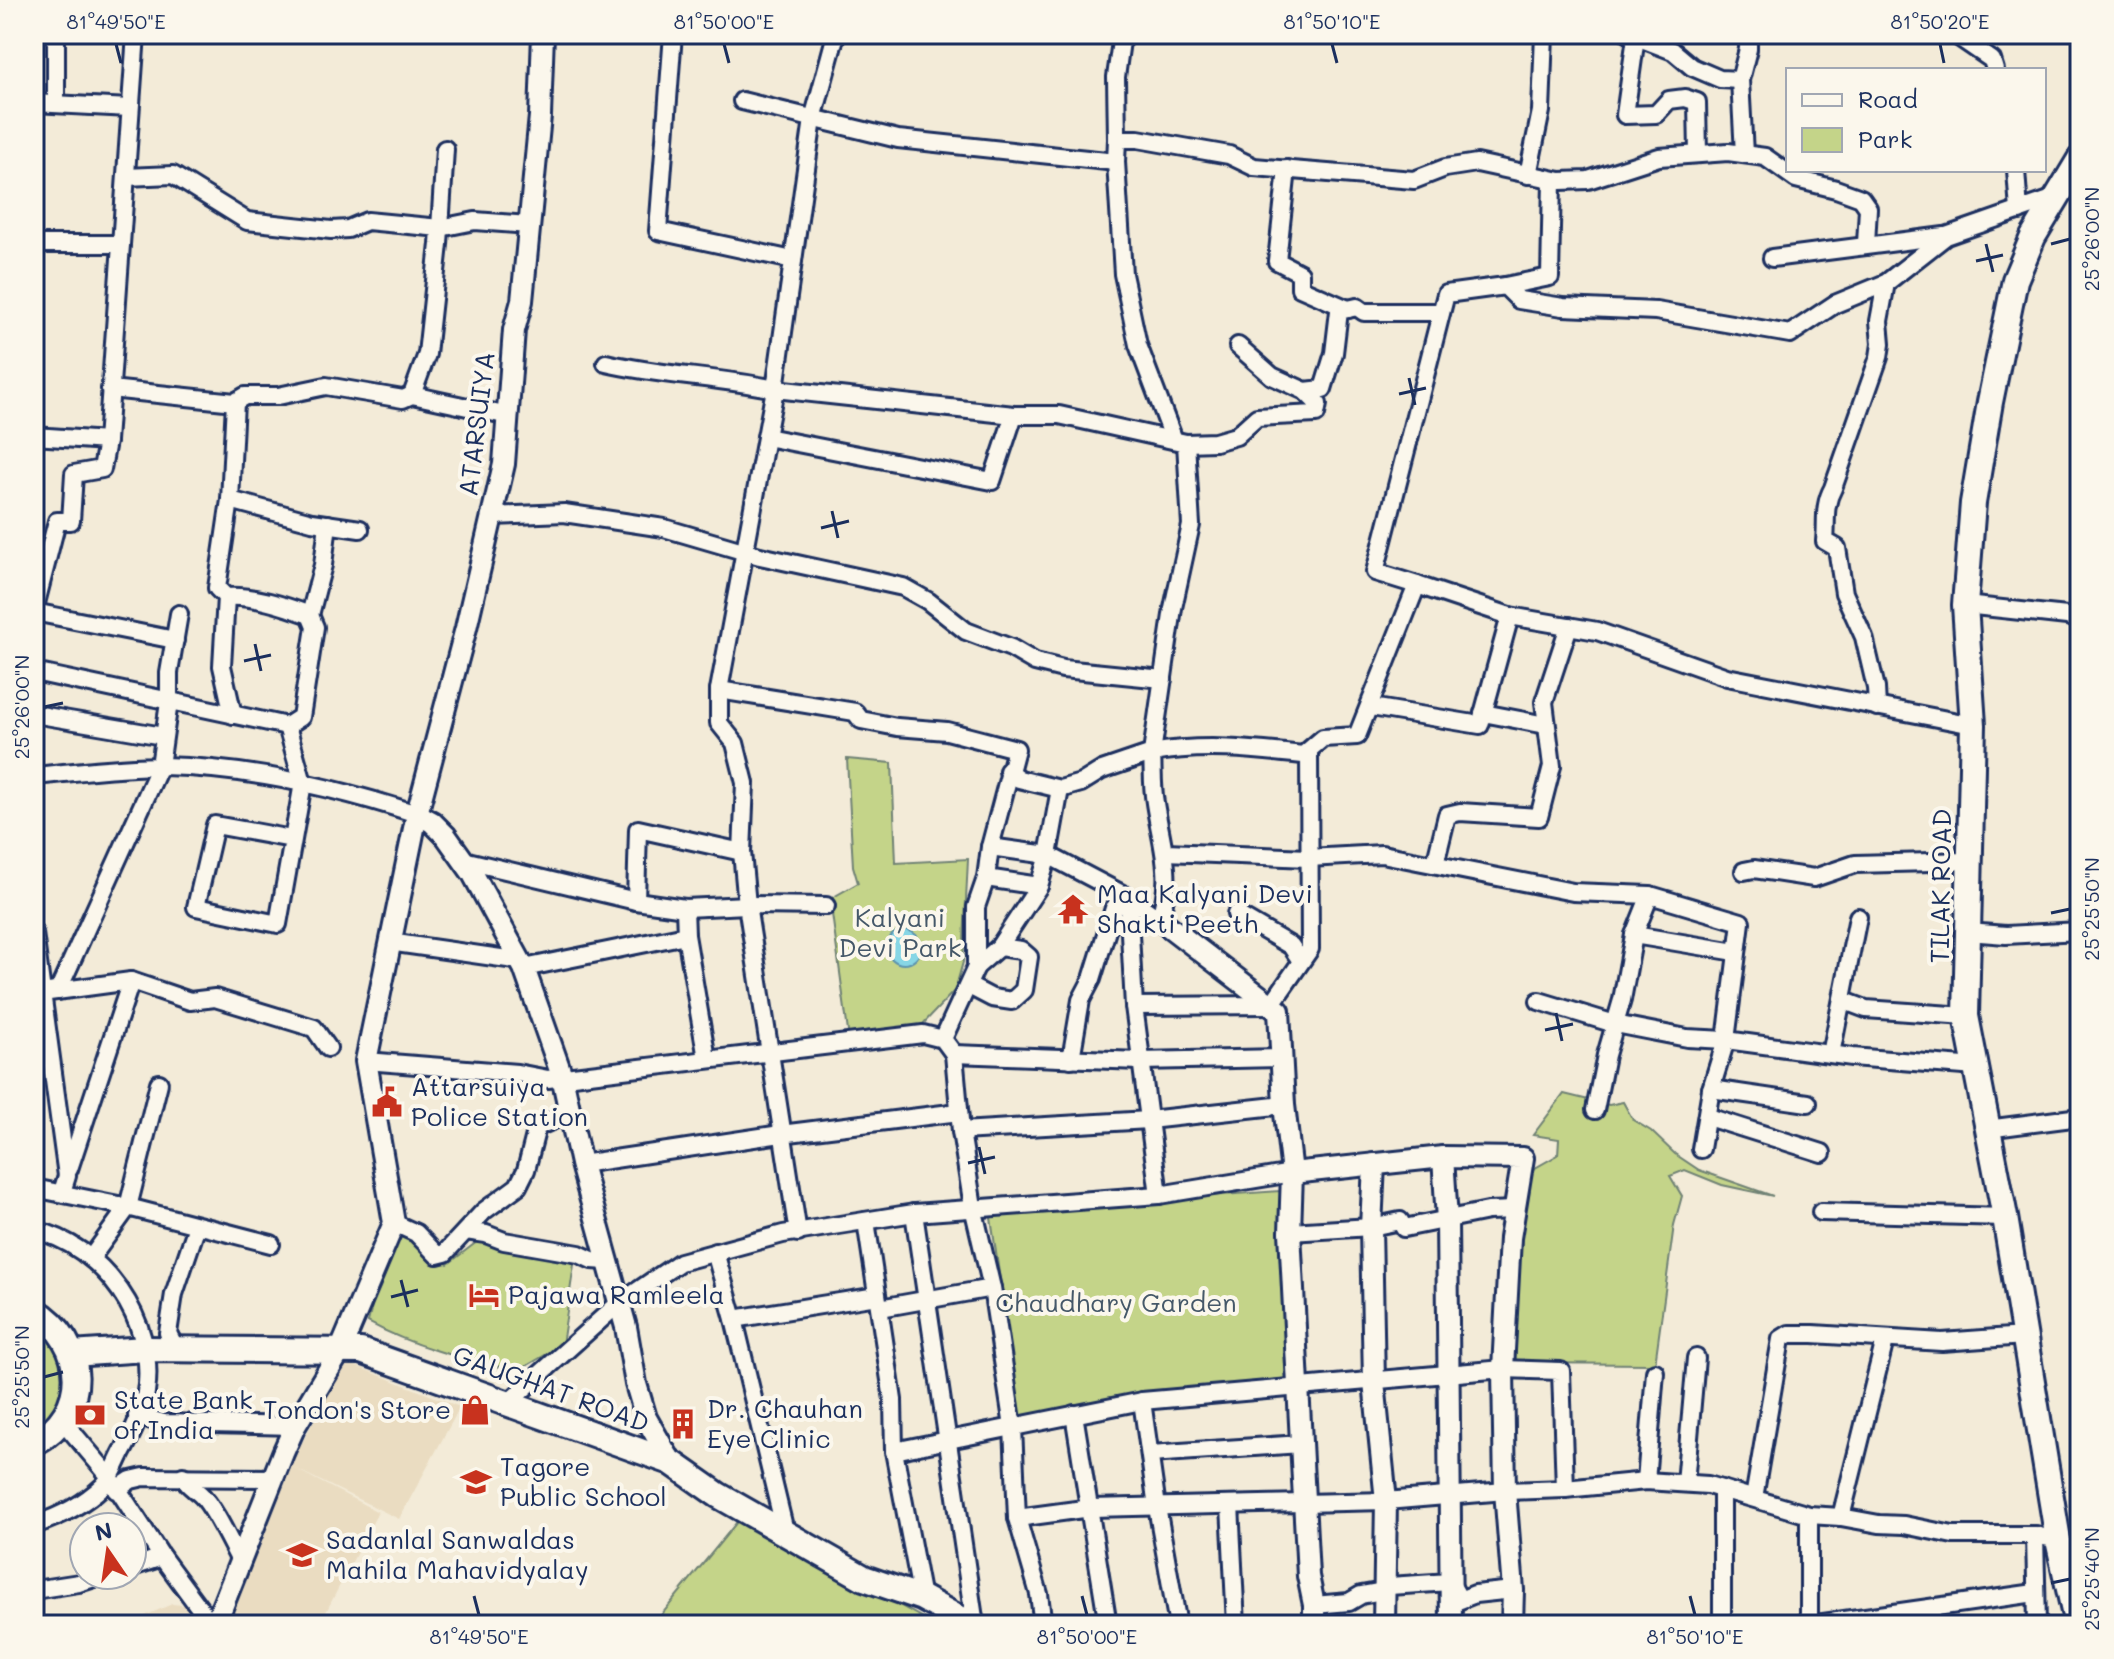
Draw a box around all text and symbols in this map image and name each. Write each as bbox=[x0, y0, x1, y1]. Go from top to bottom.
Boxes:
text: 81°49'50"E bbox=[66, 8, 166, 34]
text: 81°50'00"E bbox=[674, 8, 774, 34]
text: 81°50'10"E bbox=[1284, 8, 1380, 34]
text: 81°50'20"E bbox=[1890, 8, 1990, 34]
legend bbox=[1786, 68, 2046, 172]
text: Road bbox=[1858, 83, 1918, 114]
text: Park bbox=[1858, 123, 1912, 154]
text: 25°26'00"N bbox=[2078, 187, 2104, 291]
street label: ATARSUIYA bbox=[450, 350, 502, 498]
text: 25°26'00"N bbox=[8, 655, 34, 759]
street label: TILAK ROAD bbox=[1922, 808, 1958, 964]
text: 25°25'50"N bbox=[2078, 857, 2104, 961]
place label: Maa Kalyani Devi Shakti Peeth bbox=[1097, 876, 1313, 940]
temple icon: Maa Kalyani Devi Shakti Peeth bbox=[1056, 892, 1090, 926]
park label: Kalyani Devi Park bbox=[839, 900, 961, 964]
place label: Attarsuiya Police Station bbox=[411, 1069, 588, 1133]
public building icon: Attarsuiya Police Station bbox=[370, 1085, 404, 1119]
place label: Pajawa Ramleela bbox=[508, 1277, 725, 1311]
hotel icon: Pajawa Ramleela bbox=[467, 1278, 501, 1312]
park label: Chaudhary Garden bbox=[995, 1285, 1237, 1319]
text: 25°25'50"N bbox=[8, 1325, 34, 1429]
street label: GAUGHAT ROAD bbox=[449, 1337, 654, 1439]
place label: State Bank of India bbox=[114, 1382, 253, 1446]
place label: Dr. Chauhan Eye Clinic bbox=[707, 1391, 863, 1455]
place label: Tondon's Store bbox=[263, 1392, 451, 1426]
shop icon: Tondon's Store bbox=[458, 1393, 492, 1427]
bank icon: State Bank of India bbox=[73, 1398, 107, 1432]
building icon: Dr. Chauhan Eye Clinic bbox=[666, 1407, 700, 1441]
place label: Tagore Public School bbox=[500, 1449, 667, 1513]
school or university icon: Tagore Public School bbox=[459, 1465, 493, 1499]
north arrow bbox=[68, 1511, 148, 1591]
text: N bbox=[92, 1515, 115, 1547]
place label: Sadanlal Sanwaldas Mahila Mahavidyalay bbox=[326, 1522, 589, 1586]
text: 25°25'40"N bbox=[2078, 1527, 2104, 1631]
school or university icon: Sadanlal Sanwaldas Mahila Mahavidyalay bbox=[285, 1538, 319, 1572]
text: 81°49'50"E bbox=[429, 1623, 529, 1649]
text: 81°50'00"E bbox=[1037, 1623, 1137, 1649]
text: 81°50'10"E bbox=[1647, 1623, 1743, 1649]

